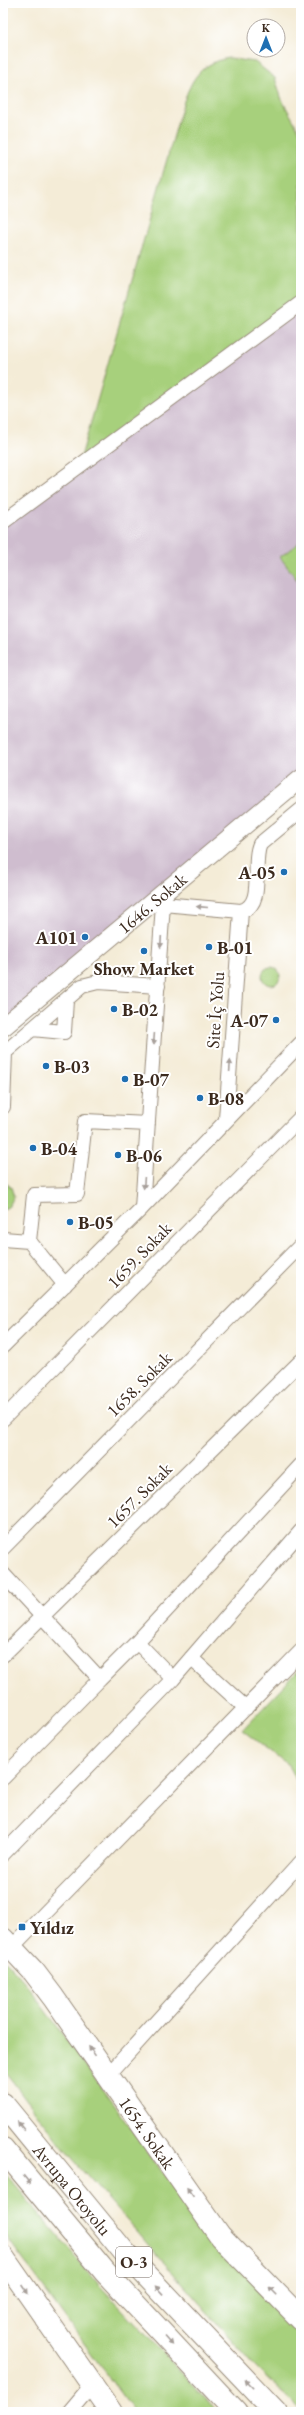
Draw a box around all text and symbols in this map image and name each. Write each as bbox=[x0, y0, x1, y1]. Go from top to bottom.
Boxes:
north arrow bbox=[246, 18, 286, 58]
text: K bbox=[262, 21, 271, 35]
place label: A-05 bbox=[237, 861, 276, 884]
street label: 1646. Sokak bbox=[112, 867, 192, 938]
marker: A-05 bbox=[279, 867, 289, 877]
one-way arrow bbox=[196, 904, 208, 911]
place label: A101 bbox=[34, 926, 77, 949]
marker: A101 bbox=[80, 932, 90, 942]
one-way arrow bbox=[157, 936, 164, 948]
place label: B-01 bbox=[217, 936, 253, 959]
marker: B-01 bbox=[204, 942, 214, 952]
marker: Show Market bbox=[139, 946, 149, 956]
place label: Show Market bbox=[94, 957, 195, 980]
street label: Site İç Yolu bbox=[201, 970, 229, 1049]
place label: B-02 bbox=[122, 998, 158, 1021]
marker: B-02 bbox=[109, 1004, 119, 1014]
place label: A-07 bbox=[229, 1009, 268, 1032]
marker: A-07 bbox=[271, 1015, 281, 1025]
one-way arrow bbox=[151, 1033, 158, 1045]
place label: B-03 bbox=[54, 1055, 90, 1078]
one-way arrow bbox=[226, 1060, 233, 1072]
marker: B-03 bbox=[41, 1061, 51, 1071]
place label: B-07 bbox=[133, 1068, 169, 1091]
marker: B-07 bbox=[120, 1074, 130, 1084]
place label: B-08 bbox=[208, 1087, 244, 1110]
marker: B-08 bbox=[195, 1093, 205, 1103]
place label: B-04 bbox=[41, 1137, 77, 1160]
marker: B-04 bbox=[28, 1143, 38, 1153]
place label: B-06 bbox=[126, 1144, 162, 1167]
marker: B-06 bbox=[113, 1150, 123, 1160]
one-way arrow bbox=[140, 1177, 147, 1189]
place label: B-05 bbox=[78, 1211, 114, 1234]
marker: B-05 bbox=[65, 1217, 75, 1227]
street label: 1659. Sokak bbox=[102, 1217, 177, 1293]
street label: 1658. Sokak bbox=[101, 1346, 177, 1422]
street label: 1657. Sokak bbox=[101, 1457, 177, 1533]
place label: Yıldız bbox=[30, 1916, 74, 1939]
marker: Yıldız bbox=[17, 1922, 27, 1932]
one-way arrow bbox=[88, 2046, 96, 2056]
street label: 1654. Sokak bbox=[114, 2092, 181, 2174]
one-way arrow bbox=[16, 2121, 25, 2132]
street label: Avrupa Otoyolu bbox=[28, 2138, 117, 2240]
one-way arrow bbox=[23, 2175, 32, 2186]
one-way arrow bbox=[186, 2187, 194, 2197]
road number: O-3 bbox=[116, 2247, 152, 2277]
one-way arrow bbox=[21, 2284, 29, 2294]
one-way arrow bbox=[155, 2285, 164, 2294]
one-way arrow bbox=[268, 2287, 278, 2296]
one-way arrow bbox=[164, 2336, 173, 2346]
one-way arrow bbox=[244, 2379, 253, 2389]

